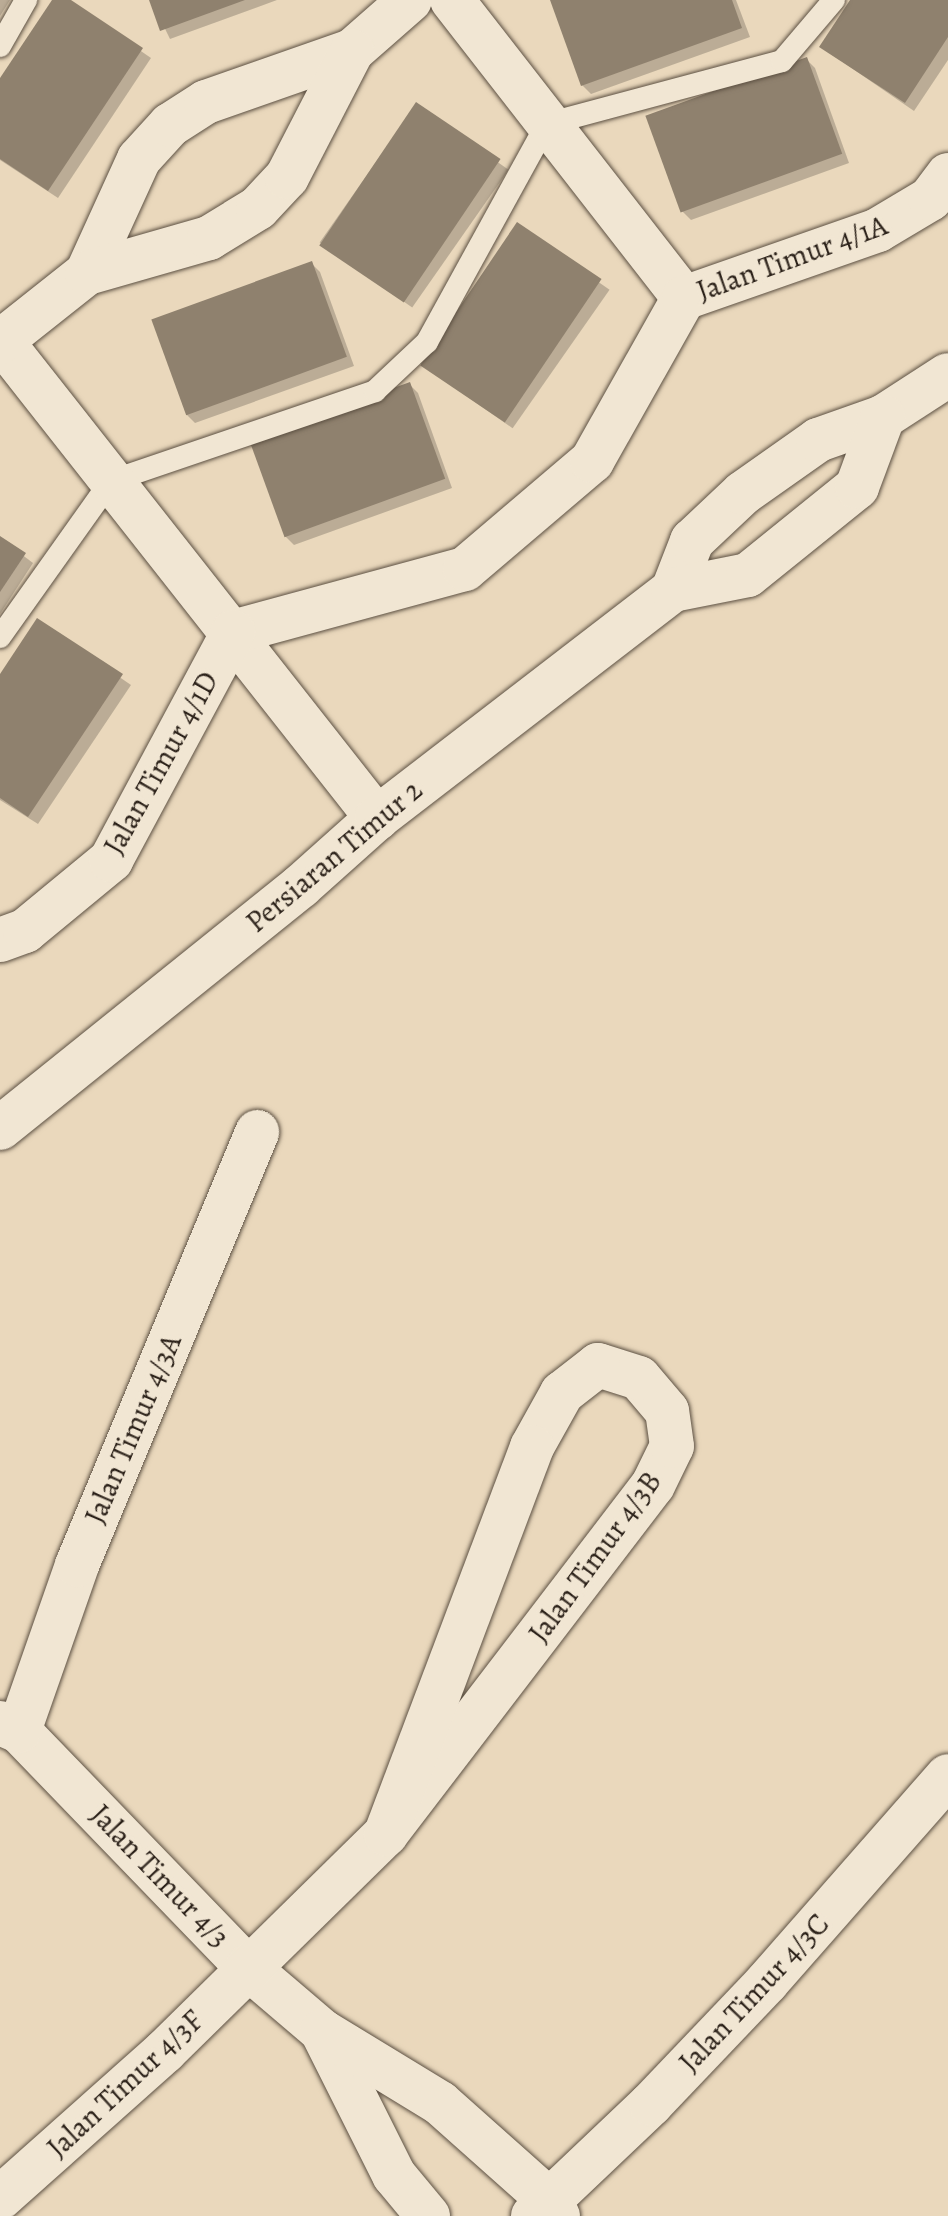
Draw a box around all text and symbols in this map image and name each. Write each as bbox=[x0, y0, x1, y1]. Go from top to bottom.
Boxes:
street label: Jalan Timur 4/1A bbox=[692, 207, 892, 309]
street label: Jalan Timur 4/1D bbox=[96, 665, 226, 861]
street label: Persiaran Timur 2 bbox=[239, 772, 429, 940]
street label: Jalan Timur 4/3A bbox=[77, 1329, 189, 1529]
street label: Jalan Timur 4/3B bbox=[521, 1464, 669, 1650]
street label: Jalan Timur 4/3 bbox=[83, 1797, 237, 1955]
street label: Jalan Timur 4/3C bbox=[671, 1906, 837, 2080]
street label: Jalan Timur 4/3F bbox=[39, 2002, 211, 2166]

